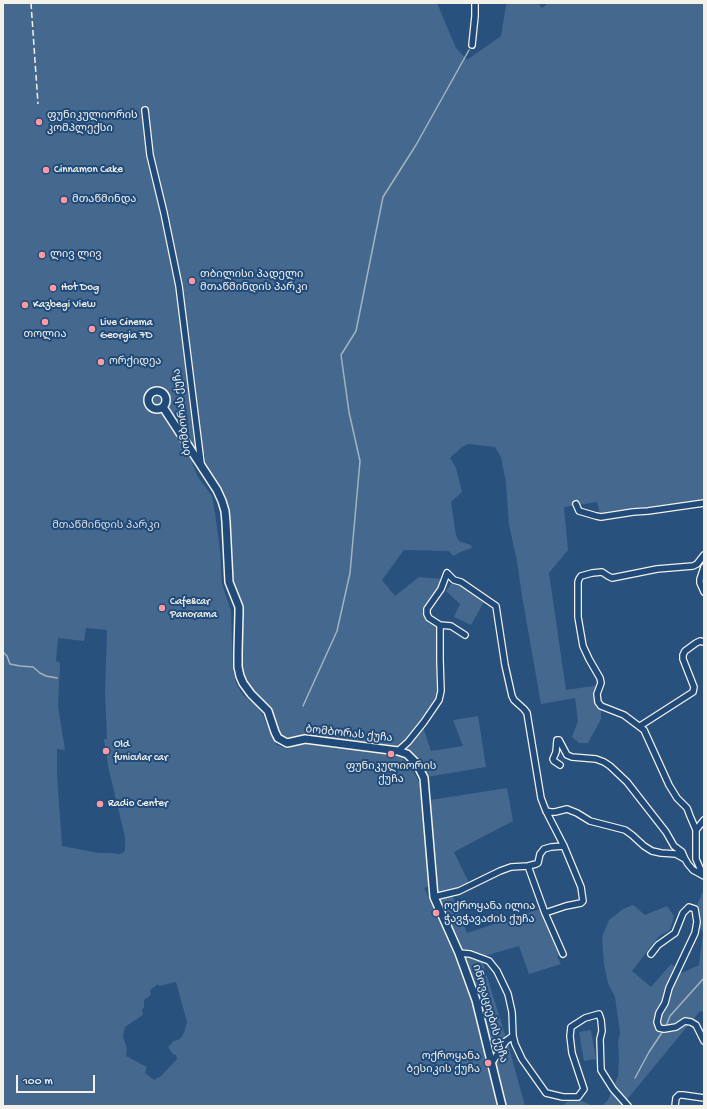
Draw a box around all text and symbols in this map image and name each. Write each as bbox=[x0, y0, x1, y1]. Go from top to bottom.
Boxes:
place label: ფუნიკულიორის კომპლექსი bbox=[47, 109, 138, 135]
marker: ფუნიკულიორის კომპლექსი bbox=[34, 117, 44, 127]
place label: Cinnamon Cake bbox=[54, 163, 123, 177]
marker: Cinnamon Cake bbox=[41, 165, 51, 175]
place label: მთაწმინდა bbox=[72, 193, 136, 207]
marker: მთაწმინდა bbox=[59, 195, 69, 205]
place label: ლივ ლივ bbox=[50, 248, 102, 262]
marker: ლივ ლივ bbox=[37, 250, 47, 260]
place label: თბილისი პადელი მთაწმინდის პარკი bbox=[200, 268, 308, 294]
marker: თბილისი პადელი მთაწმინდის პარკი bbox=[187, 276, 197, 286]
place label: Hot Dog bbox=[61, 281, 99, 295]
marker: Hot Dog bbox=[48, 283, 58, 293]
place label: Kazbegi View bbox=[33, 298, 95, 312]
marker: Kazbegi View bbox=[20, 300, 30, 310]
place label: Live Cinema Georgia 7D bbox=[100, 316, 153, 342]
marker: თოლია bbox=[40, 317, 50, 327]
marker: Live Cinema Georgia 7D bbox=[87, 324, 97, 334]
place label: თოლია bbox=[24, 328, 66, 342]
place label: ორქიდეა bbox=[109, 355, 161, 369]
marker: ორქიდეა bbox=[96, 357, 106, 367]
street label: ბომბორას ქუჩა bbox=[171, 368, 195, 456]
park label: მთაწმინდის პარკი bbox=[52, 519, 160, 533]
place label: Cafe&car Panorama bbox=[170, 595, 217, 621]
marker: Cafe&car Panorama bbox=[157, 603, 167, 613]
street label: ბომბორას ქუჩა bbox=[305, 724, 393, 746]
place label: Old funicular car bbox=[114, 738, 168, 764]
marker: Old funicular car bbox=[101, 746, 111, 756]
marker: ფუნიკულიორის ქუჩა bbox=[386, 749, 396, 759]
place label: ფუნიკულიორის ქუჩა bbox=[346, 760, 436, 786]
place label: Radio Center bbox=[108, 797, 168, 811]
marker: Radio Center bbox=[95, 799, 105, 809]
place label: ოქროყანა ილია ჭავჭავაძის ქუჩა bbox=[444, 900, 535, 926]
marker: ოქროყანა ილია ჭავჭავაძის ქუჩა bbox=[431, 908, 441, 918]
street label: ინოვაციების ქუჩა bbox=[469, 963, 509, 1065]
place label: ოქროყანა ბესიკის ქუჩა bbox=[407, 1050, 480, 1076]
marker: ოქროყანა ბესიკის ქუჩა bbox=[483, 1058, 493, 1068]
scale bar bbox=[18, 1067, 97, 1093]
text: 100 m bbox=[23, 1075, 53, 1089]

